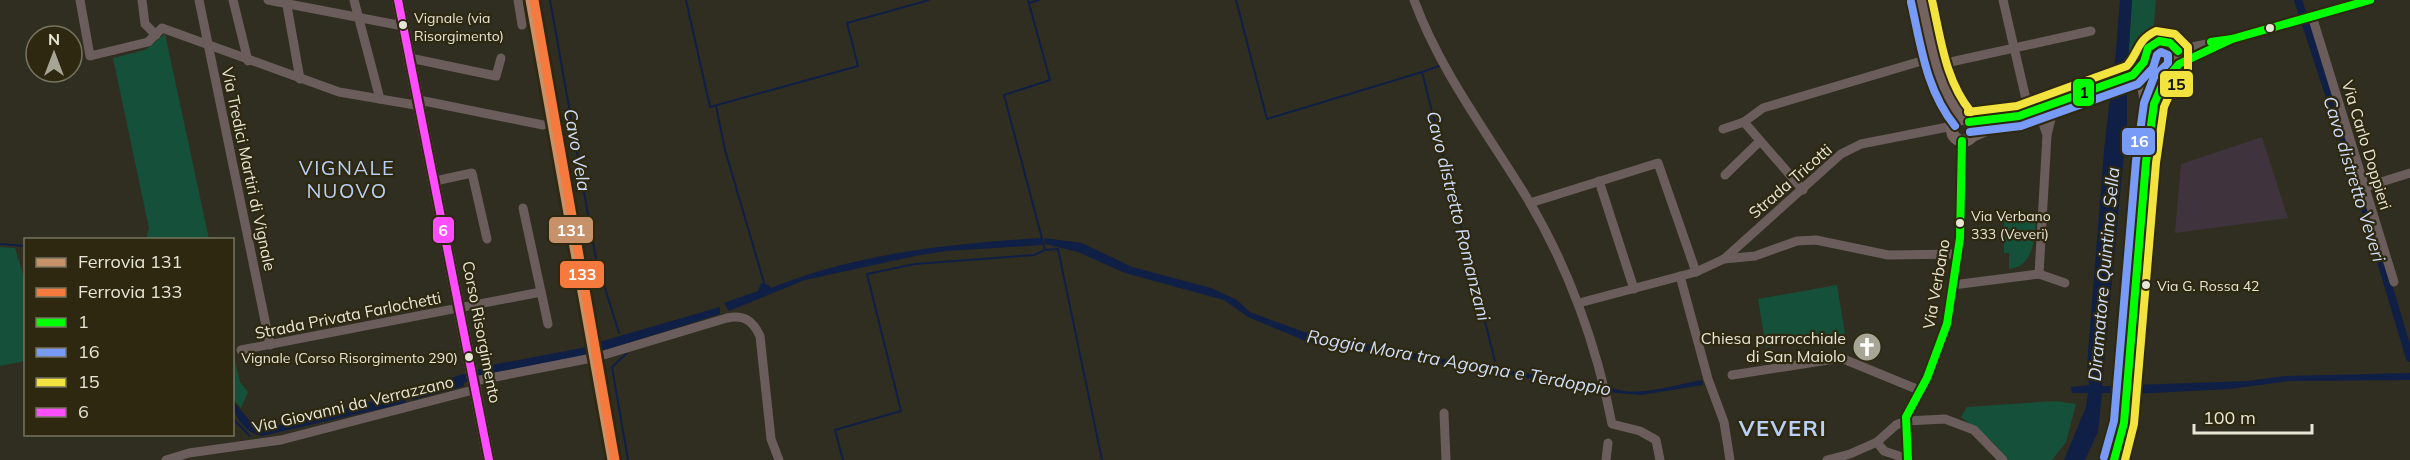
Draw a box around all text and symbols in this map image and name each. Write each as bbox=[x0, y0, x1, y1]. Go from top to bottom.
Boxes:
place label: Vignale (via Risorgimento) bbox=[414, 9, 504, 45]
marker: Vignale (via Risorgimento) bbox=[397, 19, 409, 31]
unlabelled marker bbox=[2264, 22, 2276, 34]
north arrow bbox=[24, 24, 84, 84]
text: N bbox=[48, 29, 60, 49]
street label: Via Tredici Martiri di Vignale bbox=[218, 65, 280, 273]
line badge: 15 bbox=[2159, 70, 2194, 98]
text: 15 bbox=[2166, 74, 2186, 94]
line badge: 1 bbox=[2072, 78, 2095, 107]
street label: Via Carlo Doppieri bbox=[2338, 78, 2396, 212]
text: 1 bbox=[2079, 82, 2089, 102]
water label: Cavo distretto Veveri bbox=[2318, 93, 2391, 265]
water label: Cavo Vela bbox=[559, 107, 596, 193]
water label: Cavo distretto Romanzani bbox=[1421, 109, 1496, 324]
line badge: 16 bbox=[2121, 127, 2156, 156]
text: 16 bbox=[2129, 131, 2149, 151]
street label: Strada Tricotti bbox=[1744, 139, 1836, 223]
district label: VIGNALE NUOVO bbox=[299, 155, 395, 203]
water label: Diramatore Quintino Sella bbox=[2083, 166, 2124, 382]
place label: Via Verbano 333 (Veveri) bbox=[1971, 207, 2051, 243]
line badge: 6 bbox=[432, 216, 455, 244]
line badge: 131 bbox=[548, 216, 594, 244]
marker: Via Verbano 333 (Veveri) bbox=[1954, 217, 1966, 229]
text: 6 bbox=[438, 220, 448, 240]
text: 131 bbox=[557, 220, 585, 240]
street label: Via Verbano bbox=[1918, 237, 1954, 331]
legend bbox=[24, 238, 234, 436]
text: Ferrovia 131 bbox=[78, 250, 182, 273]
street label: Corso Risorgimento bbox=[458, 259, 506, 405]
line badge: 133 bbox=[559, 260, 605, 289]
text: 133 bbox=[568, 264, 596, 284]
place label: Via G. Rossa 42 bbox=[2157, 277, 2260, 295]
marker: Via G. Rossa 42 bbox=[2140, 279, 2152, 291]
text: Ferrovia 133 bbox=[78, 280, 182, 303]
street label: Strada Privata Farlochetti bbox=[253, 287, 443, 343]
text: 1 bbox=[78, 310, 89, 333]
water label: Roggia Mora tra Agogna e Terdoppio bbox=[1305, 324, 1613, 401]
place label: Chiesa parrocchiale di San Maiolo bbox=[1701, 328, 1846, 366]
church icon: Chiesa parrocchiale di San Maiolo bbox=[1851, 331, 1883, 363]
text: 16 bbox=[78, 340, 100, 363]
place label: Vignale (Corso Risorgimento 290) bbox=[241, 349, 458, 367]
marker: Vignale (Corso Risorgimento 290) bbox=[463, 351, 475, 363]
text: 15 bbox=[78, 370, 100, 393]
street label: Via Giovanni da Verrazzano bbox=[250, 371, 456, 437]
scale bar bbox=[2194, 397, 2312, 435]
text: 6 bbox=[78, 400, 89, 423]
text: 100 m bbox=[2203, 406, 2256, 429]
district label: VEVERI bbox=[1738, 414, 1827, 442]

